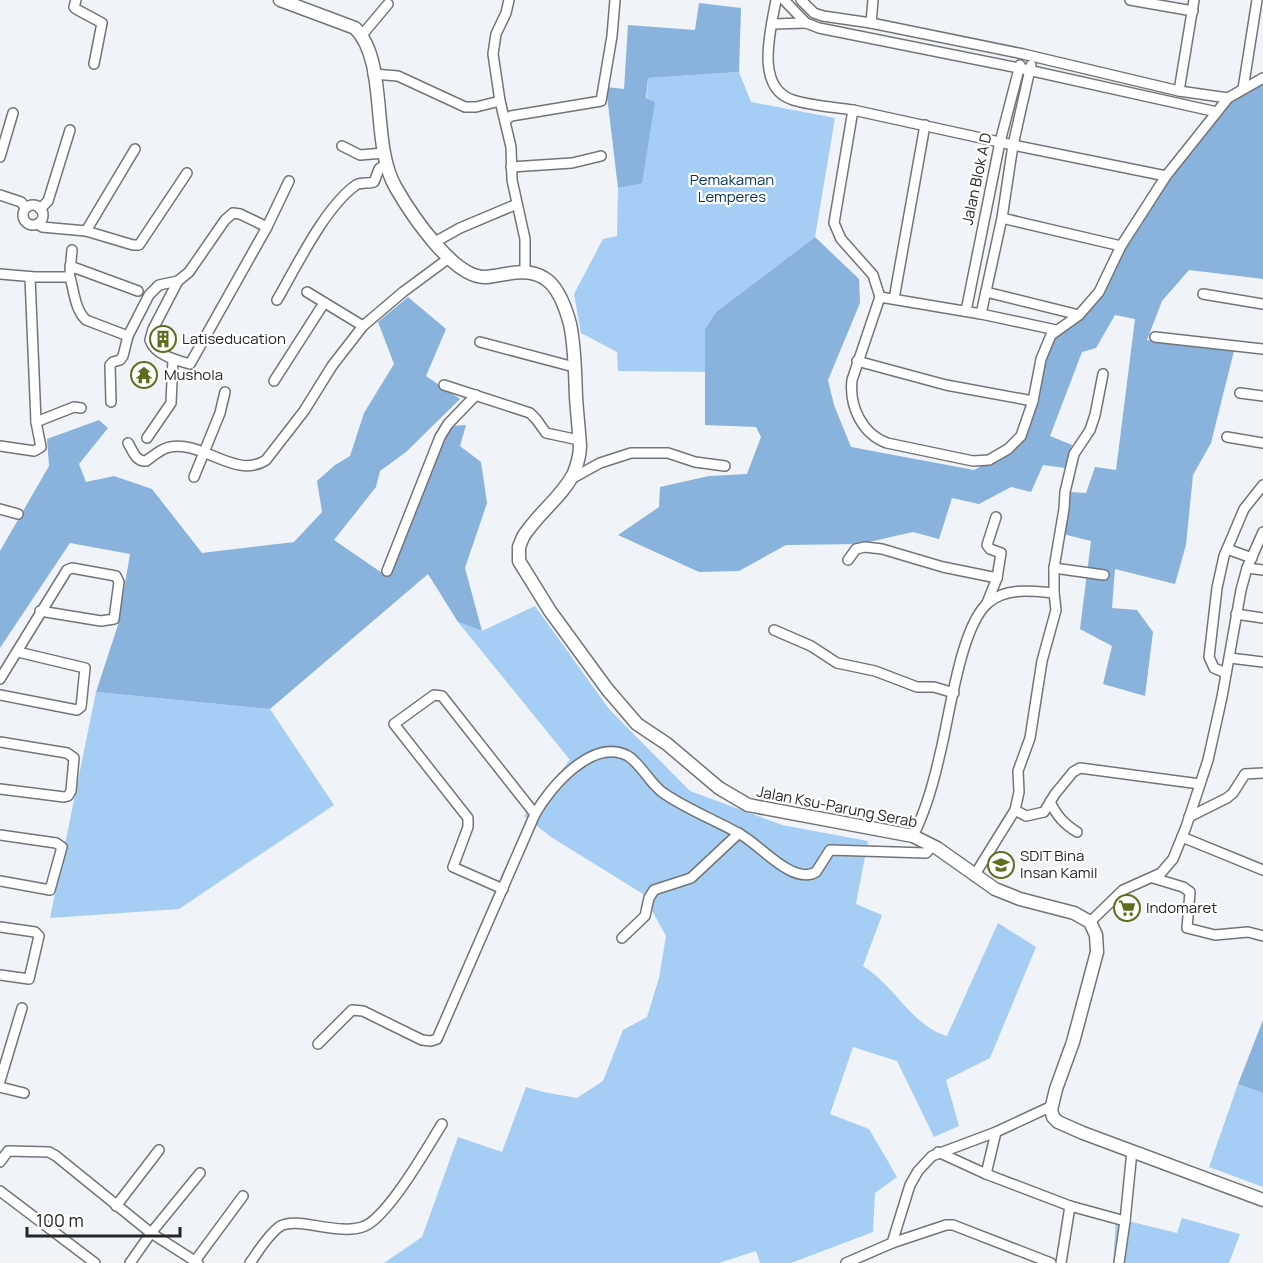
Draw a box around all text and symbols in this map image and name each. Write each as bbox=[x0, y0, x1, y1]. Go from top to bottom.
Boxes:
street label: Jalan Blok A D bbox=[957, 131, 997, 227]
park label: Pemakaman Lemperes bbox=[690, 169, 774, 207]
building icon: Latiseducation bbox=[148, 324, 178, 354]
place label: Latiseducation bbox=[182, 328, 286, 349]
temple icon: Mushola bbox=[129, 360, 159, 390]
place label: Mushola bbox=[164, 364, 223, 385]
street label: Jalan Ksu-Parung Serab bbox=[755, 781, 919, 832]
place label: SDIT Bina Insan Kamil bbox=[1020, 845, 1098, 883]
school or university icon: SDIT Bina Insan Kamil bbox=[986, 850, 1016, 880]
supermarket icon: Indomaret bbox=[1112, 893, 1142, 923]
place label: Indomaret bbox=[1146, 897, 1217, 918]
scale bar bbox=[27, 1200, 180, 1238]
text: 100 m bbox=[36, 1208, 84, 1232]

